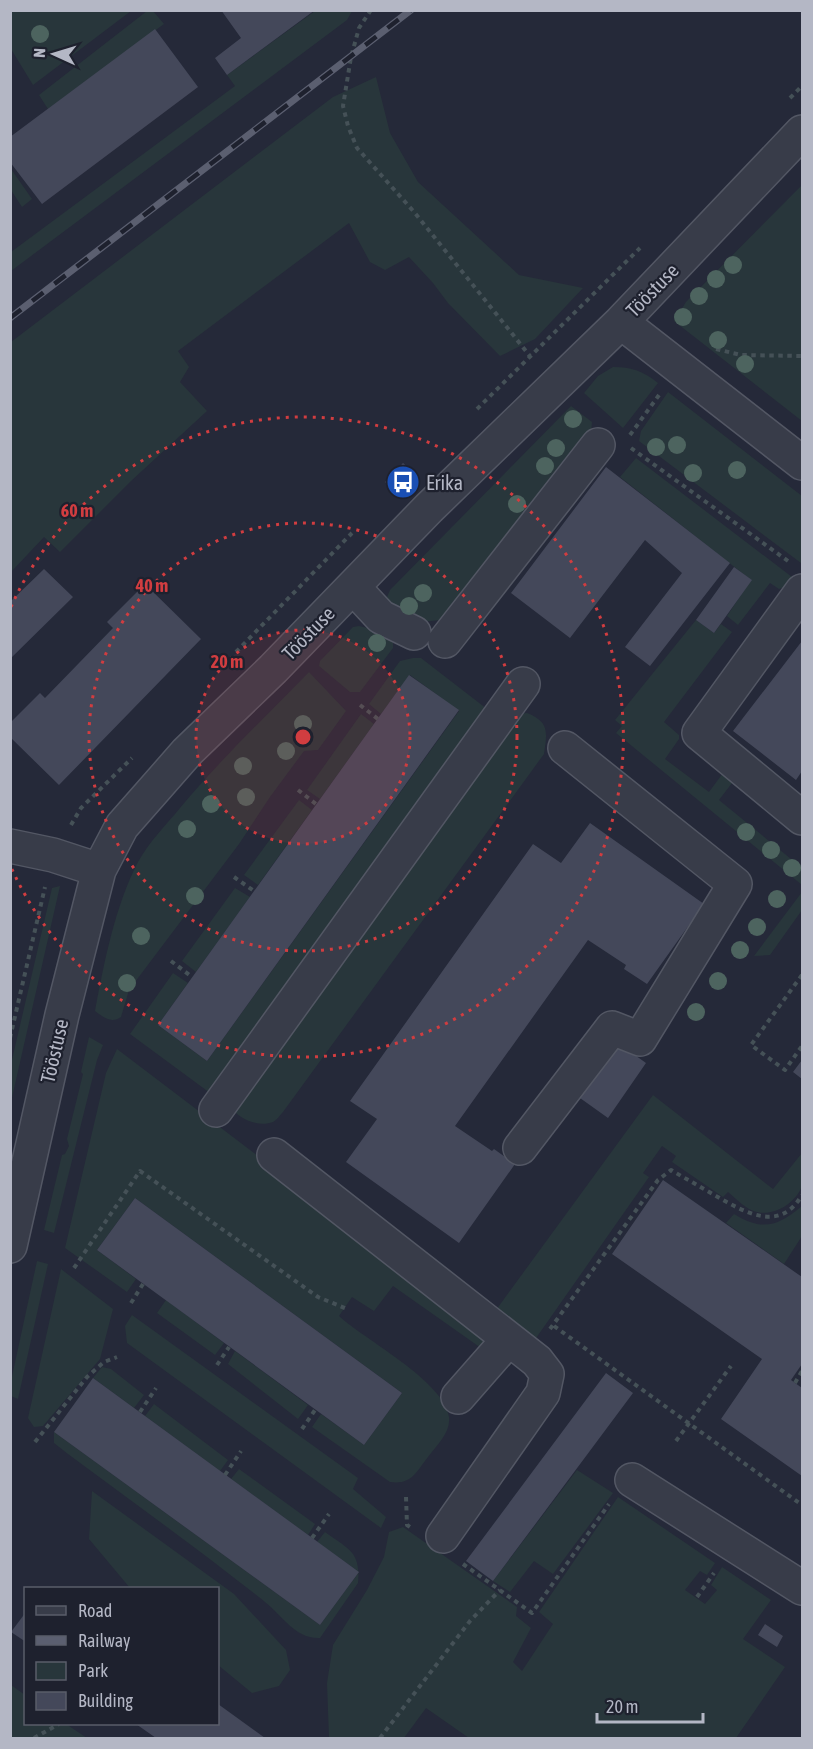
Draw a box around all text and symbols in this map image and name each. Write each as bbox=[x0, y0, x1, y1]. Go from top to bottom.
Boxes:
north arrow bbox=[24, 24, 84, 84]
text: N bbox=[30, 48, 48, 58]
street label: Tööstuse bbox=[621, 259, 683, 321]
bus stop icon: Erika bbox=[385, 464, 421, 500]
place label: Erika bbox=[426, 471, 463, 494]
text: 60 m bbox=[61, 500, 93, 521]
text: 40 m bbox=[135, 575, 168, 596]
street label: Tööstuse bbox=[277, 602, 339, 664]
text: 20 m bbox=[211, 651, 243, 672]
centre of rings bbox=[293, 727, 313, 747]
street label: Tööstuse bbox=[35, 1017, 73, 1085]
legend bbox=[24, 1587, 219, 1725]
text: Road bbox=[78, 1600, 112, 1621]
text: Railway bbox=[78, 1630, 130, 1651]
text: Park bbox=[78, 1660, 108, 1681]
scale bar bbox=[597, 1686, 704, 1724]
text: Building bbox=[78, 1690, 133, 1711]
text: 20 m bbox=[606, 1696, 638, 1717]

